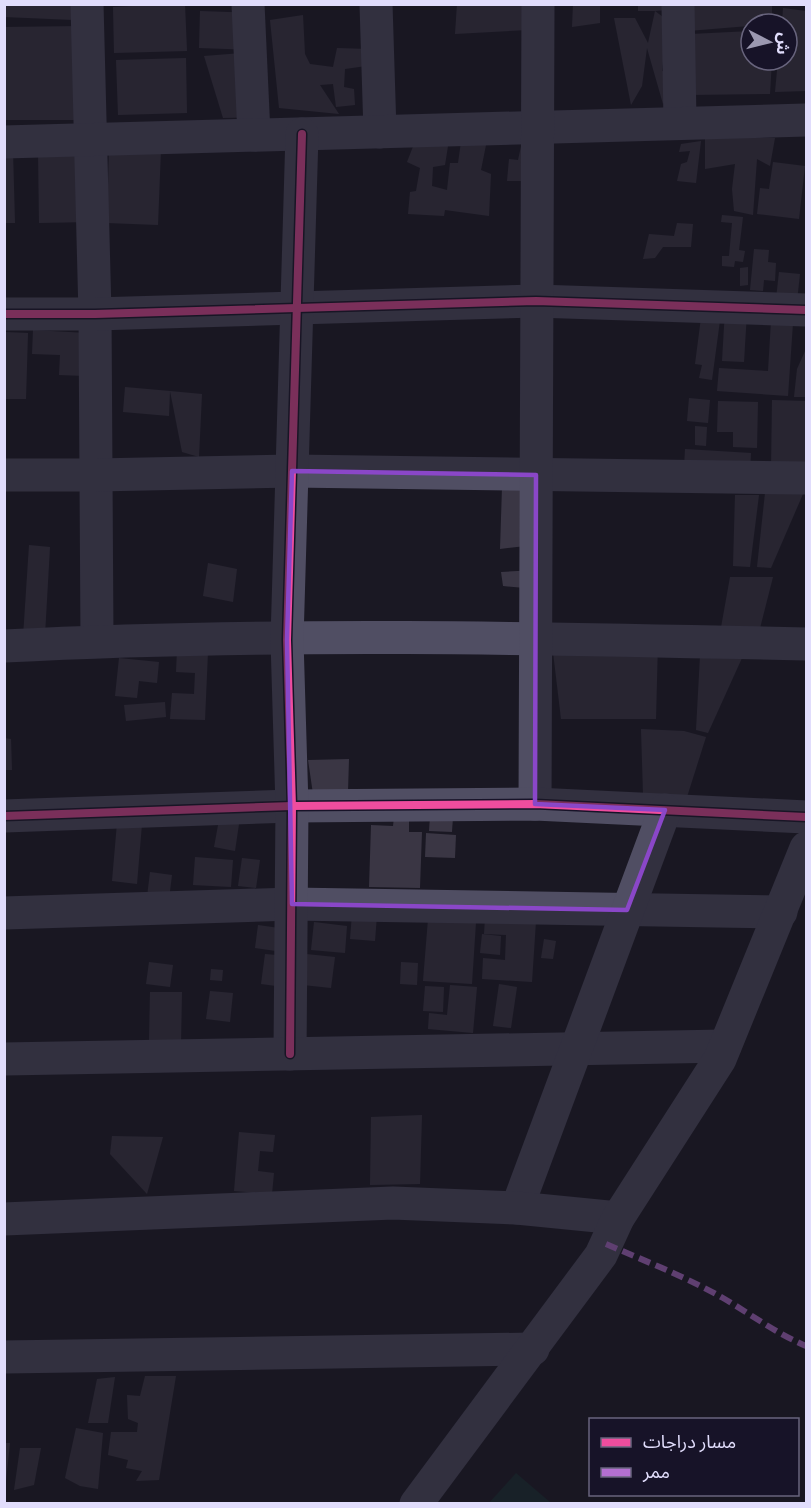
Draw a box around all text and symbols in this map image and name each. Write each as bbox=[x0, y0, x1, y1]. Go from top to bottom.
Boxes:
north arrow bbox=[739, 12, 799, 72]
text: ش bbox=[772, 32, 794, 56]
legend bbox=[589, 1418, 799, 1496]
text: مسار دراجات bbox=[643, 1431, 736, 1453]
text: ممر bbox=[642, 1461, 670, 1483]

